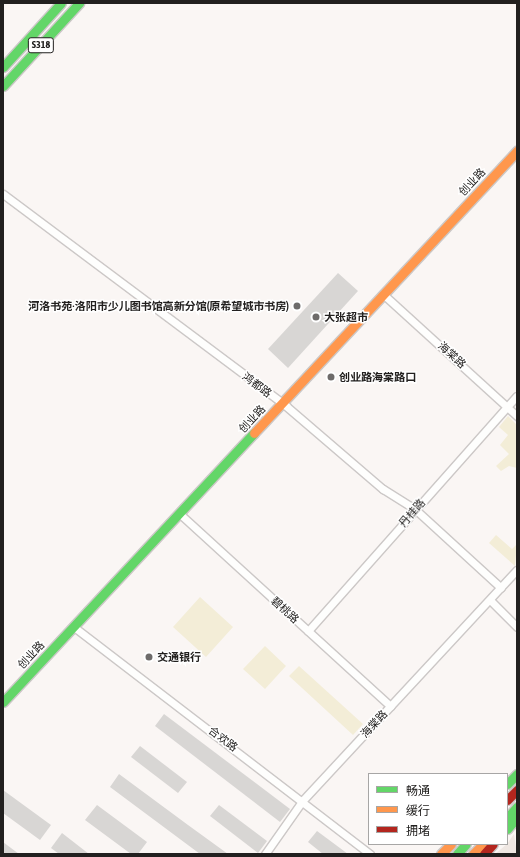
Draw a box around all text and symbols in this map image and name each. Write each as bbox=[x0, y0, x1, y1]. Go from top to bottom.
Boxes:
road number: S318 bbox=[27, 37, 55, 53]
street label: 创业路 bbox=[456, 165, 488, 199]
place label: 河洛书苑·洛阳市少儿图书馆高新分馆(原希望城市书房) bbox=[28, 299, 289, 313]
marker: 河洛书苑·洛阳市少儿图书馆高新分馆(原希望城市书房) bbox=[292, 301, 302, 311]
place label: 大张超市 bbox=[324, 310, 368, 324]
marker: 大张超市 bbox=[311, 312, 321, 322]
street label: 海棠路 bbox=[435, 339, 469, 371]
street label: 鸿都路 bbox=[240, 370, 274, 400]
place label: 创业路海棠路口 bbox=[339, 370, 416, 384]
marker: 创业路海棠路口 bbox=[326, 372, 336, 382]
street label: 创业路 bbox=[236, 402, 268, 436]
street label: 丹桂路 bbox=[396, 496, 428, 530]
street label: 碧桃路 bbox=[268, 594, 302, 626]
street label: 创业路 bbox=[15, 638, 47, 672]
place label: 交通银行 bbox=[157, 650, 201, 664]
marker: 交通银行 bbox=[144, 652, 154, 662]
street label: 海棠路 bbox=[358, 707, 390, 741]
street label: 合欢路 bbox=[206, 724, 240, 754]
legend bbox=[368, 773, 508, 845]
text: 畅通 bbox=[406, 784, 430, 798]
text: 缓行 bbox=[406, 804, 430, 818]
text: 拥堵 bbox=[406, 824, 430, 838]

